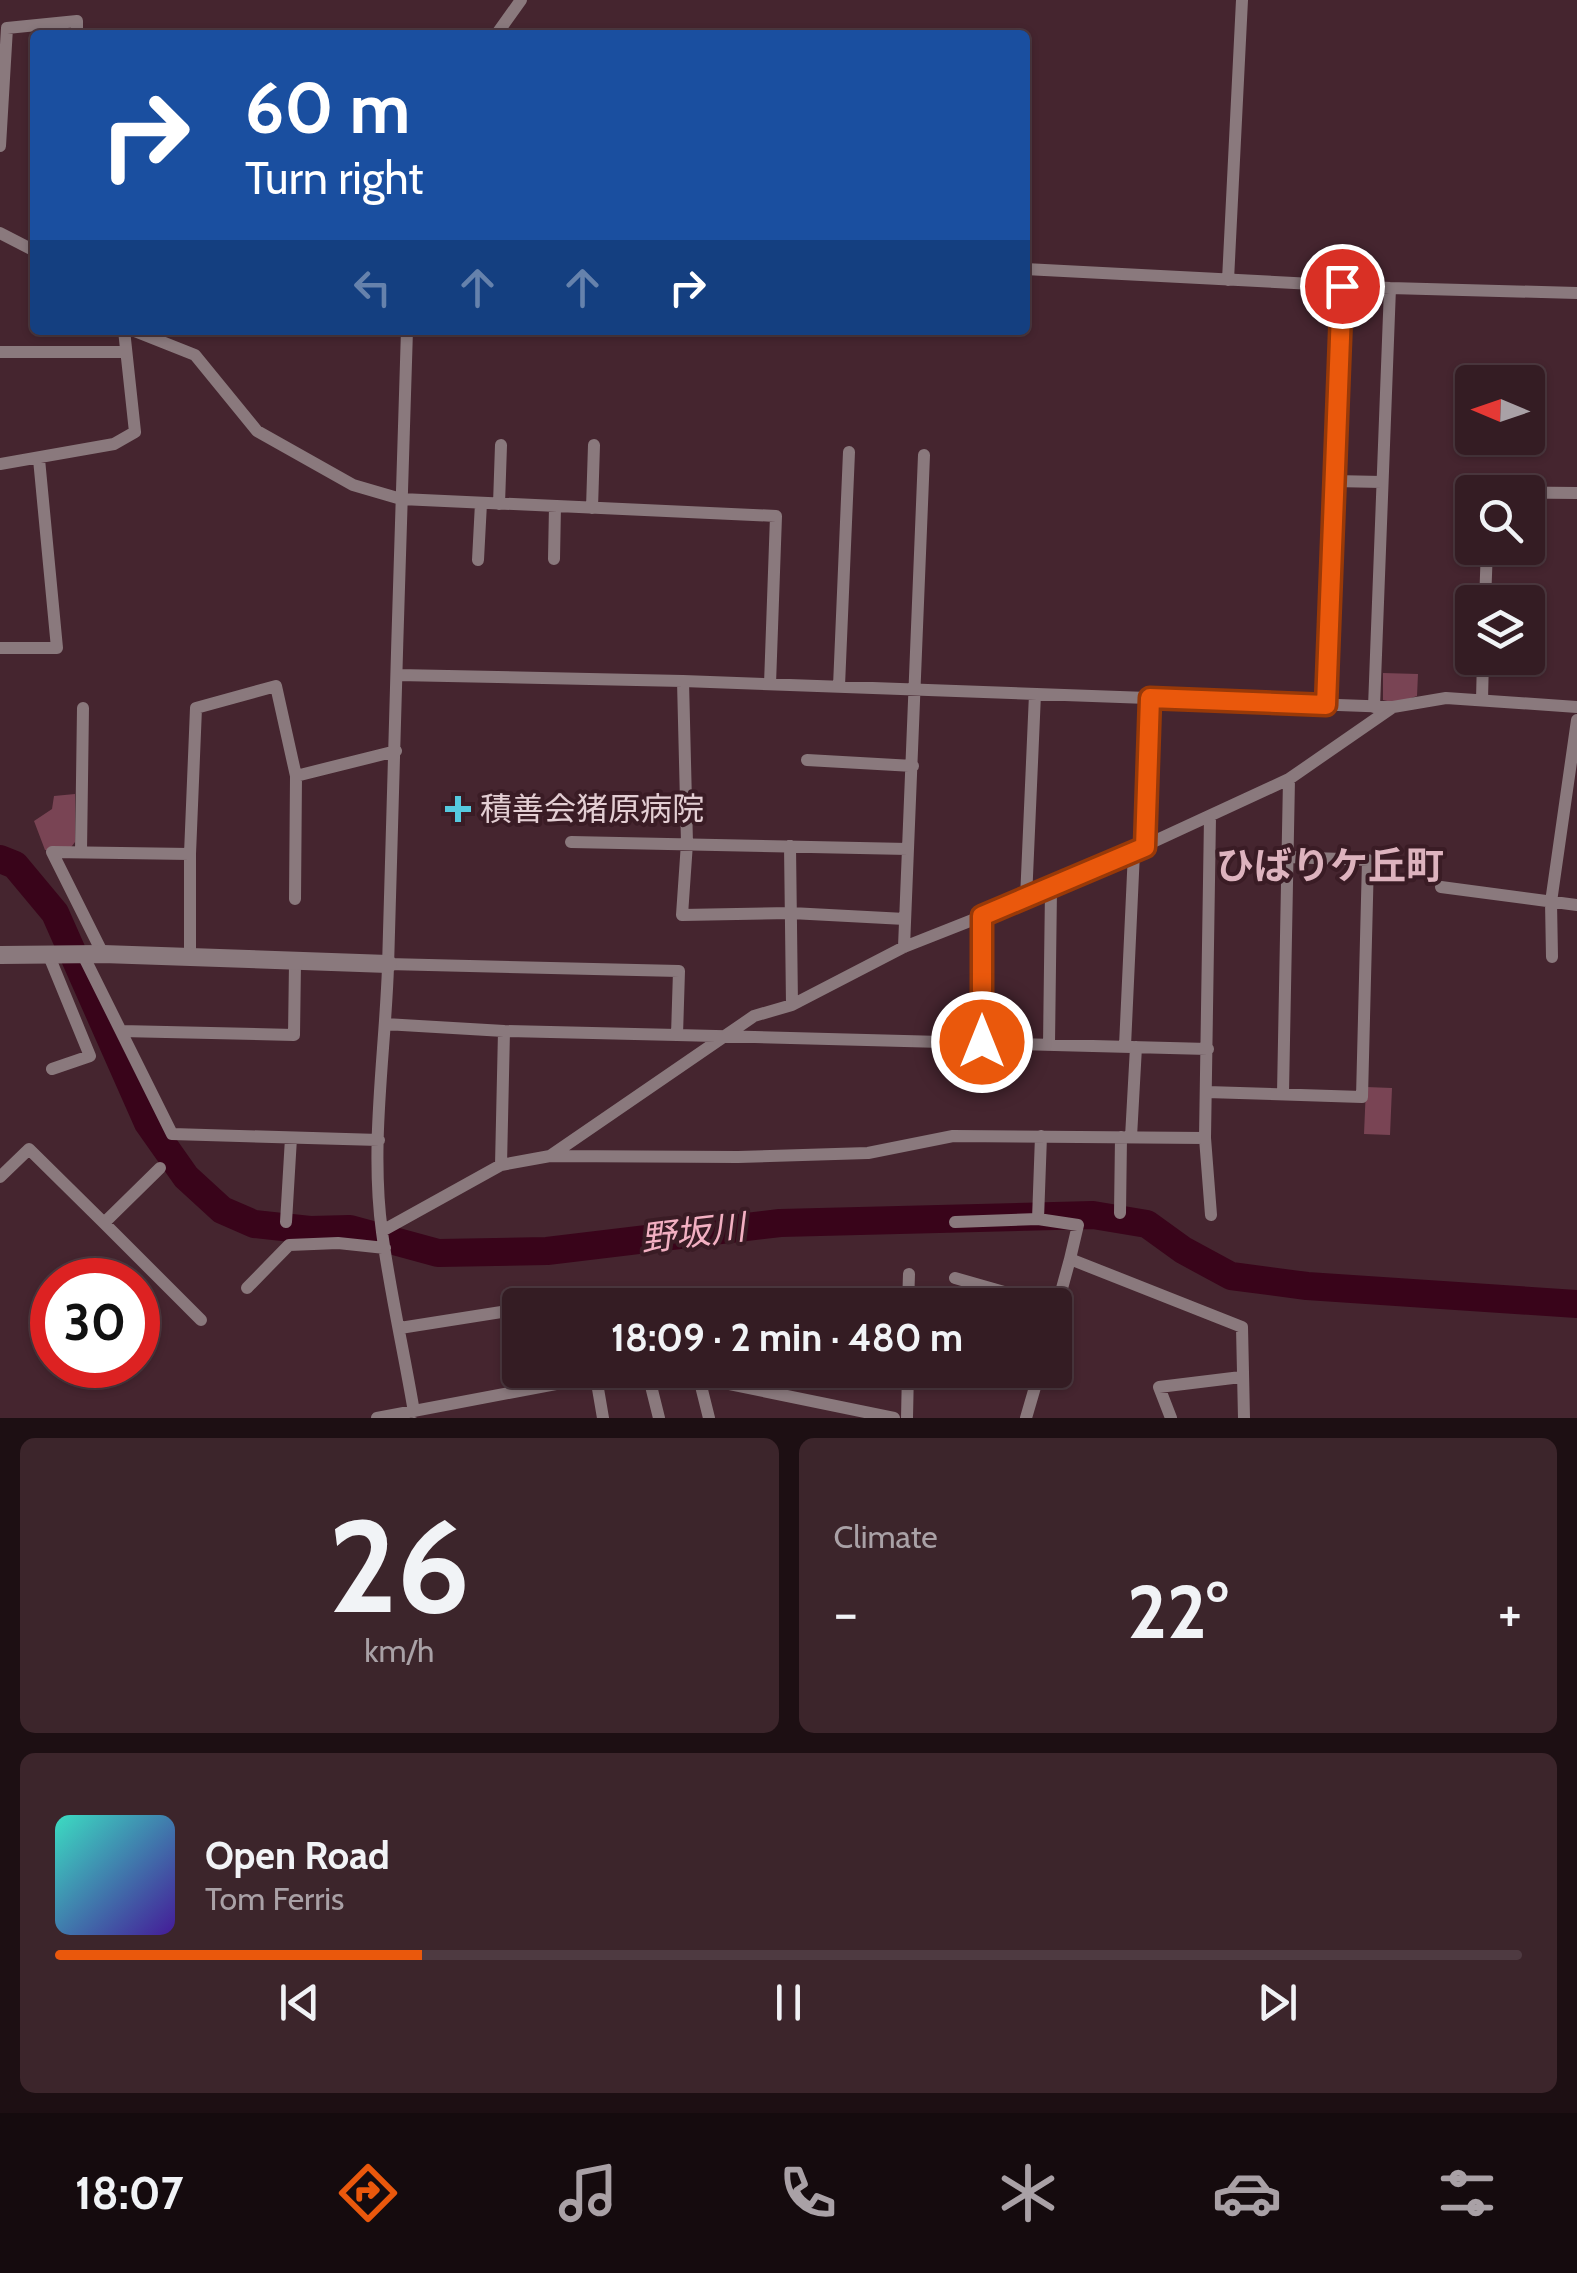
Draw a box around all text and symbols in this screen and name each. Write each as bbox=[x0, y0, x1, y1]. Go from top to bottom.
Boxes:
text: 60 m bbox=[245, 65, 410, 151]
icon: right bbox=[80, 70, 210, 200]
text: Turn right bbox=[245, 151, 424, 205]
pin bbox=[1300, 244, 1385, 329]
icon: arrive bbox=[1315, 259, 1370, 314]
icon: left bbox=[345, 260, 400, 315]
icon: ahead bbox=[450, 260, 505, 315]
icon: ahead bbox=[555, 260, 610, 315]
icon: right bbox=[660, 260, 715, 315]
north arrow bbox=[1455, 365, 1545, 455]
map controls bbox=[1455, 365, 1545, 675]
button: search bbox=[1455, 475, 1545, 565]
button: layers bbox=[1455, 585, 1545, 675]
place label: 積善会猪原病院 bbox=[480, 789, 704, 828]
marker: 積善会猪原病院 bbox=[445, 796, 471, 822]
district label: ひばりケ丘町 bbox=[1216, 842, 1444, 889]
position arrow bbox=[930, 990, 1034, 1094]
water label: 野坂川 bbox=[638, 1204, 752, 1260]
speed limit sign: 30 bbox=[30, 1258, 160, 1388]
text: 18:09 · 2 min · 480 m bbox=[611, 1314, 963, 1361]
text: 26 bbox=[328, 1487, 470, 1645]
text: Climate bbox=[834, 1517, 938, 1556]
text: 22° bbox=[1127, 1566, 1228, 1657]
text: − bbox=[834, 1579, 858, 1646]
text: + bbox=[1498, 1579, 1522, 1646]
text: km/h bbox=[364, 1631, 434, 1670]
text: Open Road bbox=[205, 1832, 390, 1879]
text: Tom Ferris bbox=[205, 1879, 344, 1918]
icon: previous bbox=[272, 1975, 327, 2030]
icon: pause bbox=[761, 1975, 816, 2030]
icon: next bbox=[1250, 1975, 1305, 2030]
icon: directions bbox=[333, 2158, 403, 2228]
icon: music bbox=[553, 2158, 623, 2228]
icon: phone bbox=[773, 2158, 843, 2228]
icon: climate bbox=[993, 2158, 1063, 2228]
icon: car bbox=[1212, 2158, 1282, 2228]
icon: filters bbox=[1432, 2158, 1502, 2228]
text: 18:07 bbox=[75, 2166, 183, 2220]

